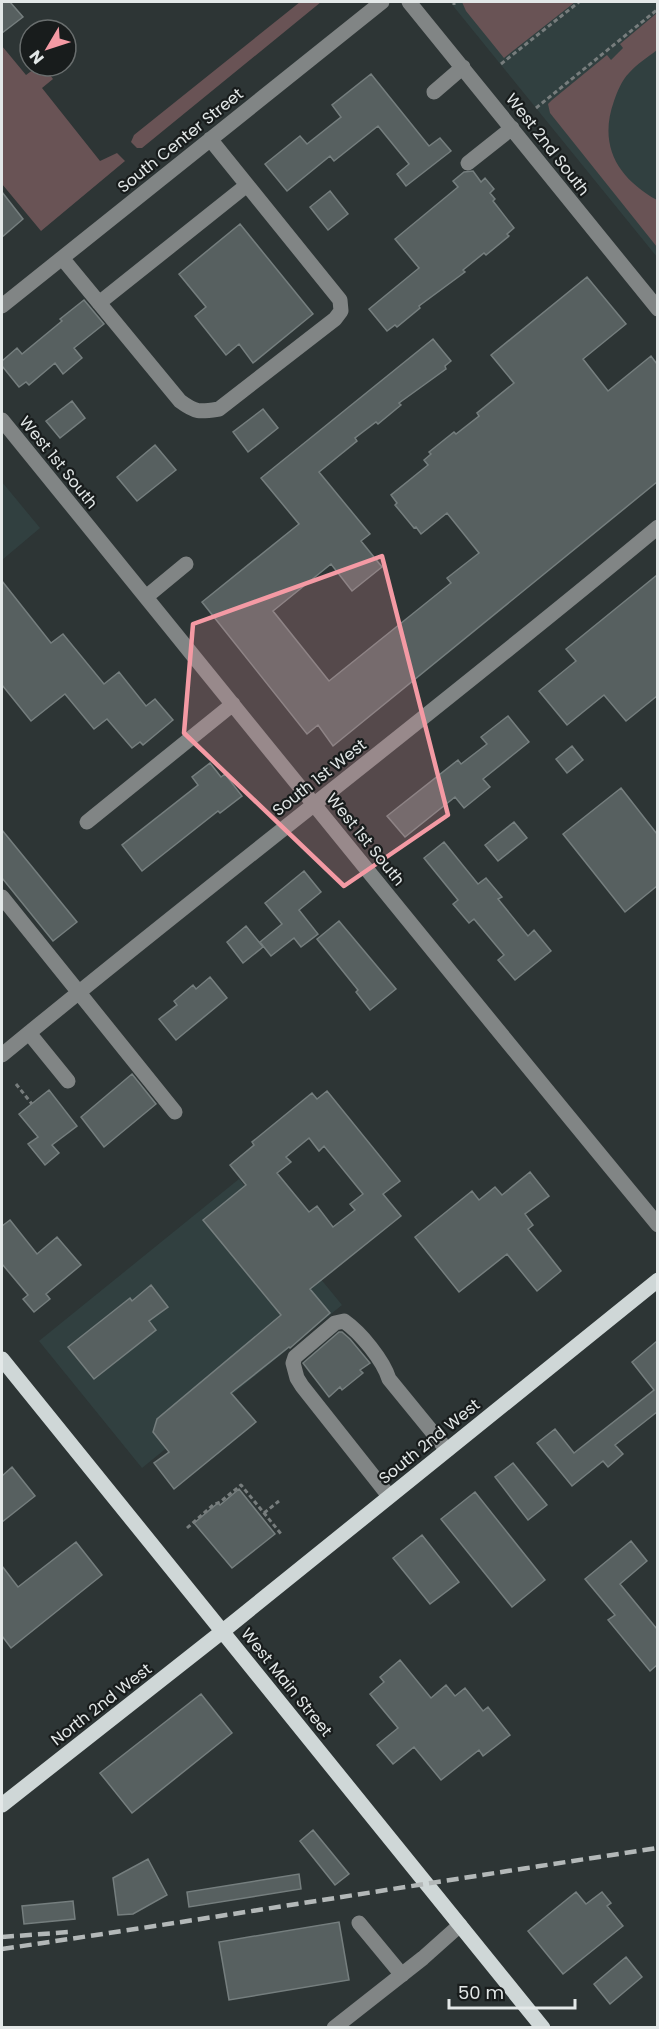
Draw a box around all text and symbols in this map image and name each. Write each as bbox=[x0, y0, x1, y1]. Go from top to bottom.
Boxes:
north arrow bbox=[18, 18, 78, 78]
text: N bbox=[24, 45, 49, 69]
street label: South Center Street bbox=[113, 82, 248, 198]
street label: West 2nd South bbox=[500, 88, 595, 200]
street label: West 1st South bbox=[14, 411, 103, 514]
street label: South 1st West bbox=[268, 733, 371, 821]
street label: West 1st South bbox=[321, 788, 410, 891]
street label: South 2nd West bbox=[374, 1393, 485, 1489]
street label: West Main Street bbox=[236, 1623, 338, 1742]
street label: North 2nd West bbox=[46, 1658, 157, 1751]
scale bar bbox=[449, 1972, 575, 2010]
text: 50 m bbox=[458, 1980, 504, 2005]

